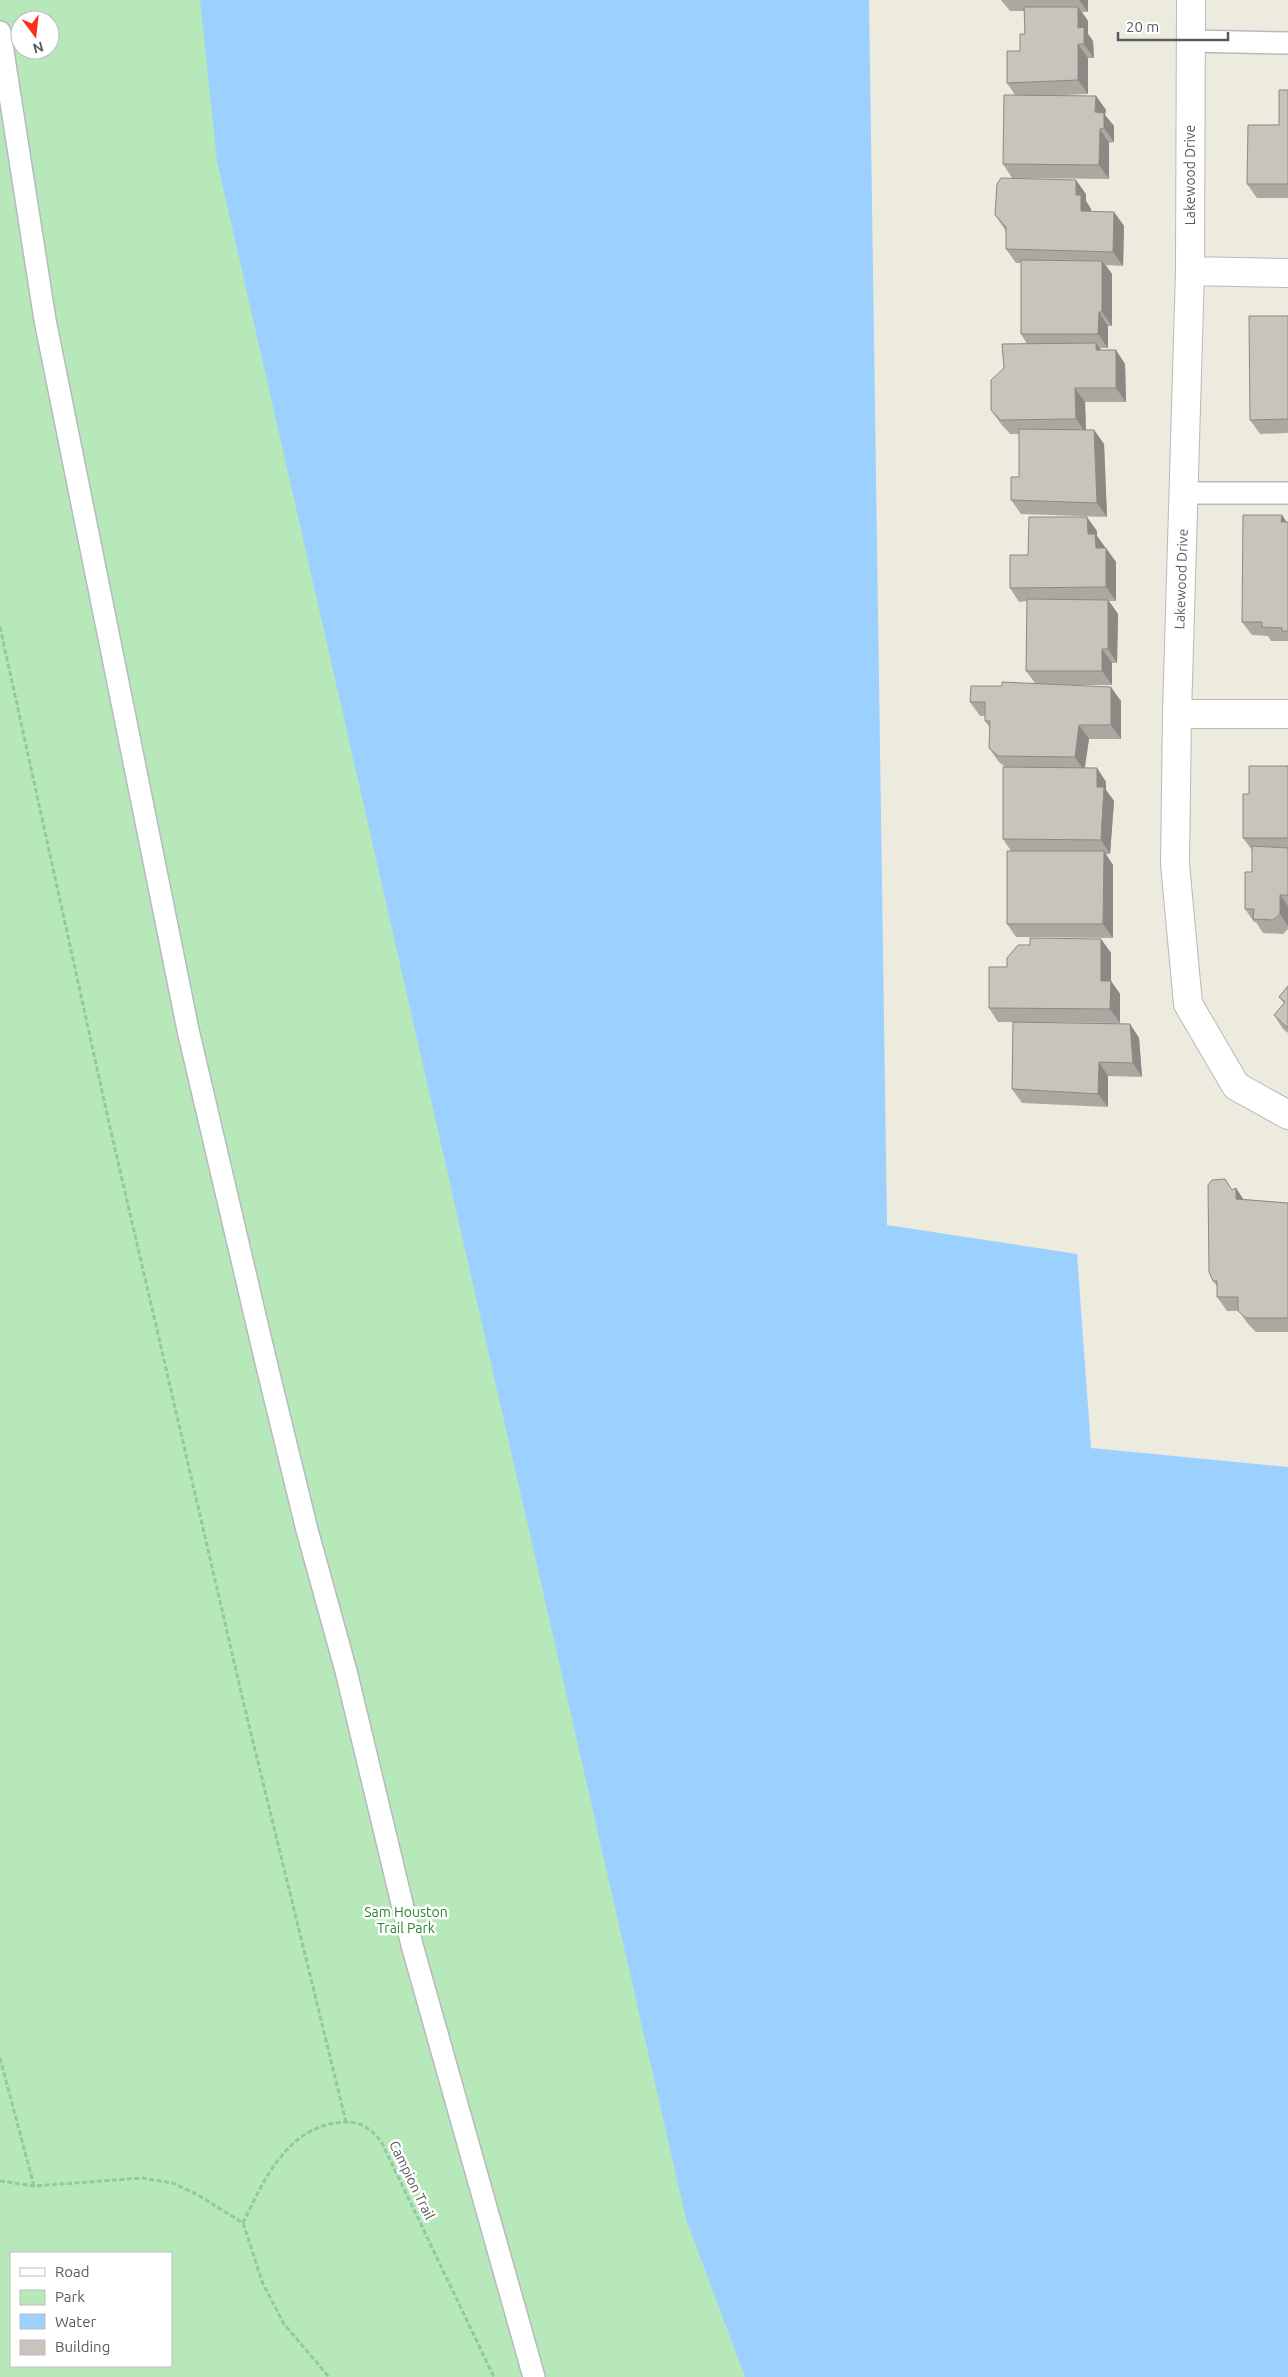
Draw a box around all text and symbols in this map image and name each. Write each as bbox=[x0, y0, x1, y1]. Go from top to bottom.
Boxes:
north arrow bbox=[10, 10, 60, 60]
scale bar bbox=[1118, 10, 1228, 42]
text: 20 m bbox=[1126, 18, 1159, 35]
text: N bbox=[31, 38, 45, 57]
street label: Lakewood Drive bbox=[1182, 125, 1198, 225]
street label: Lakewood Drive bbox=[1171, 528, 1191, 630]
park label: Sam Houston Trail Park bbox=[364, 1904, 448, 1936]
street label: Campion Trail bbox=[386, 2138, 438, 2222]
legend bbox=[10, 2252, 172, 2367]
text: Road bbox=[55, 2263, 90, 2280]
text: Park bbox=[55, 2288, 85, 2305]
text: Water bbox=[55, 2313, 96, 2330]
text: Building bbox=[55, 2338, 110, 2355]

